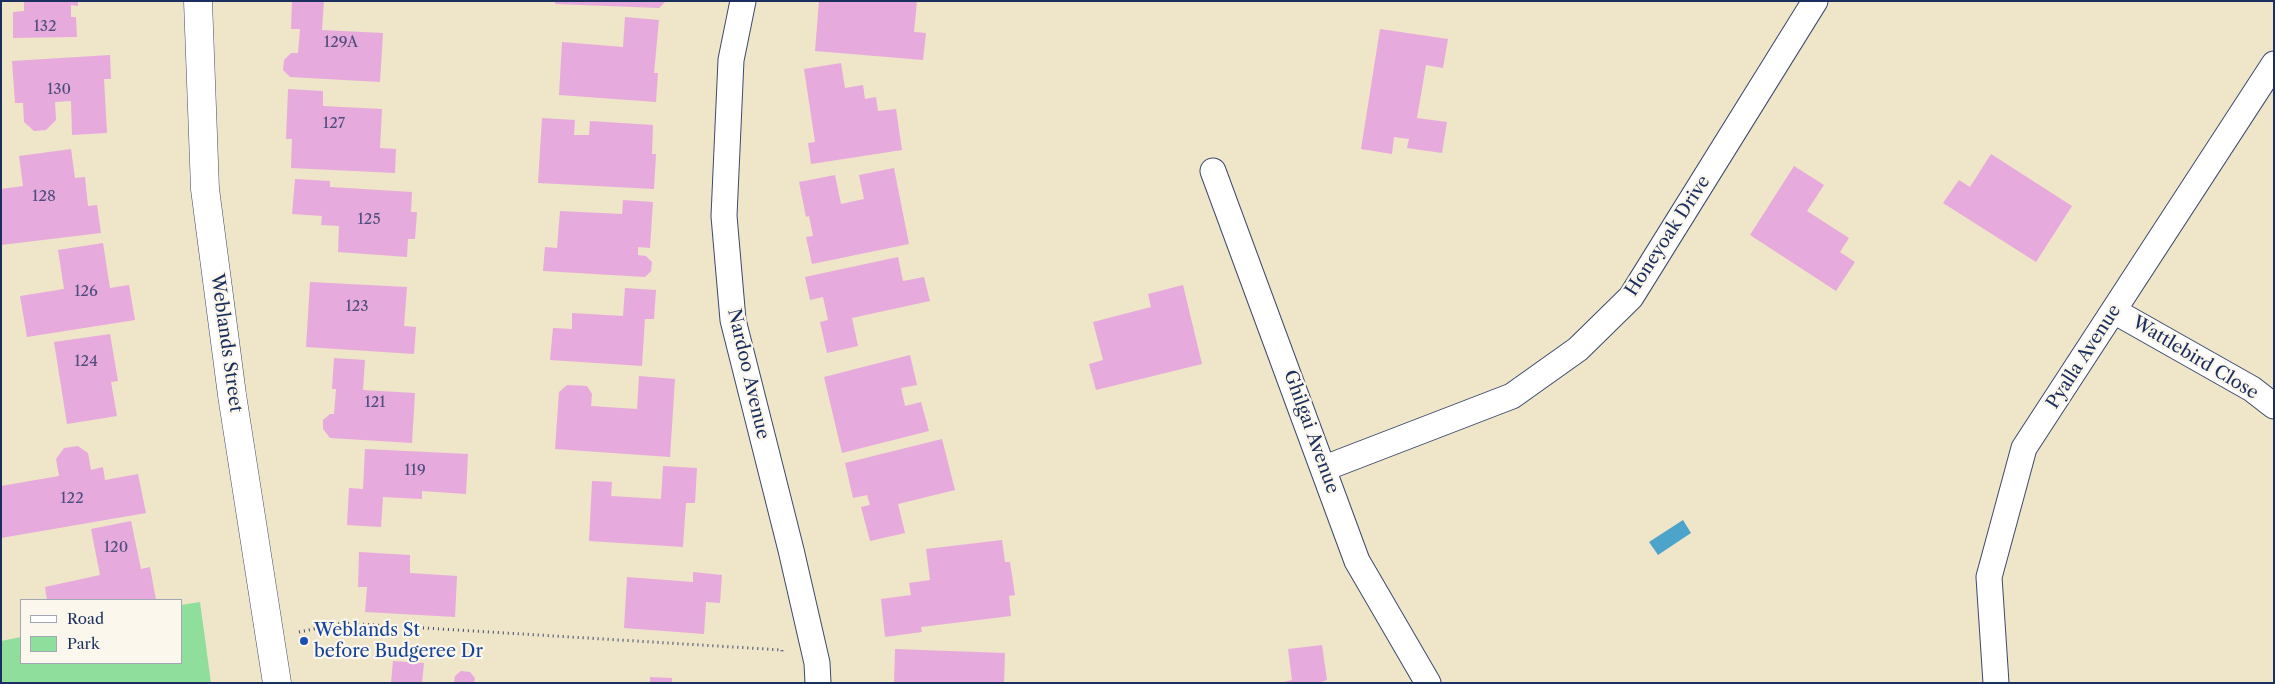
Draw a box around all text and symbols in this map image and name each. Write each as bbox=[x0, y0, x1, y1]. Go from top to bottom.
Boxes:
house number: 132 bbox=[33, 18, 57, 36]
house number: 129A bbox=[324, 34, 358, 52]
house number: 130 bbox=[47, 81, 71, 99]
house number: 127 bbox=[323, 115, 345, 133]
street label: Honeyoak Drive bbox=[1621, 172, 1715, 300]
house number: 128 bbox=[32, 188, 56, 206]
house number: 125 bbox=[357, 211, 381, 229]
street label: Weblands Street bbox=[206, 272, 246, 414]
house number: 126 bbox=[74, 283, 98, 301]
house number: 123 bbox=[345, 298, 369, 316]
street label: Pyalla Avenue bbox=[2042, 301, 2126, 413]
street label: Nardoo Avenue bbox=[723, 307, 773, 441]
street label: Wattlebird Close bbox=[2128, 312, 2262, 404]
house number: 124 bbox=[74, 353, 98, 371]
street label: Ghilgai Avenue bbox=[1279, 367, 1343, 497]
house number: 121 bbox=[364, 394, 386, 412]
house number: 119 bbox=[404, 462, 426, 480]
house number: 122 bbox=[60, 490, 84, 508]
house number: 120 bbox=[104, 539, 128, 557]
legend bbox=[20, 599, 182, 664]
text: Road bbox=[67, 609, 104, 628]
place label: Weblands St before Budgeree Dr bbox=[314, 620, 483, 662]
text: Park bbox=[67, 634, 100, 653]
marker: Weblands St before Budgeree Dr bbox=[298, 635, 310, 647]

